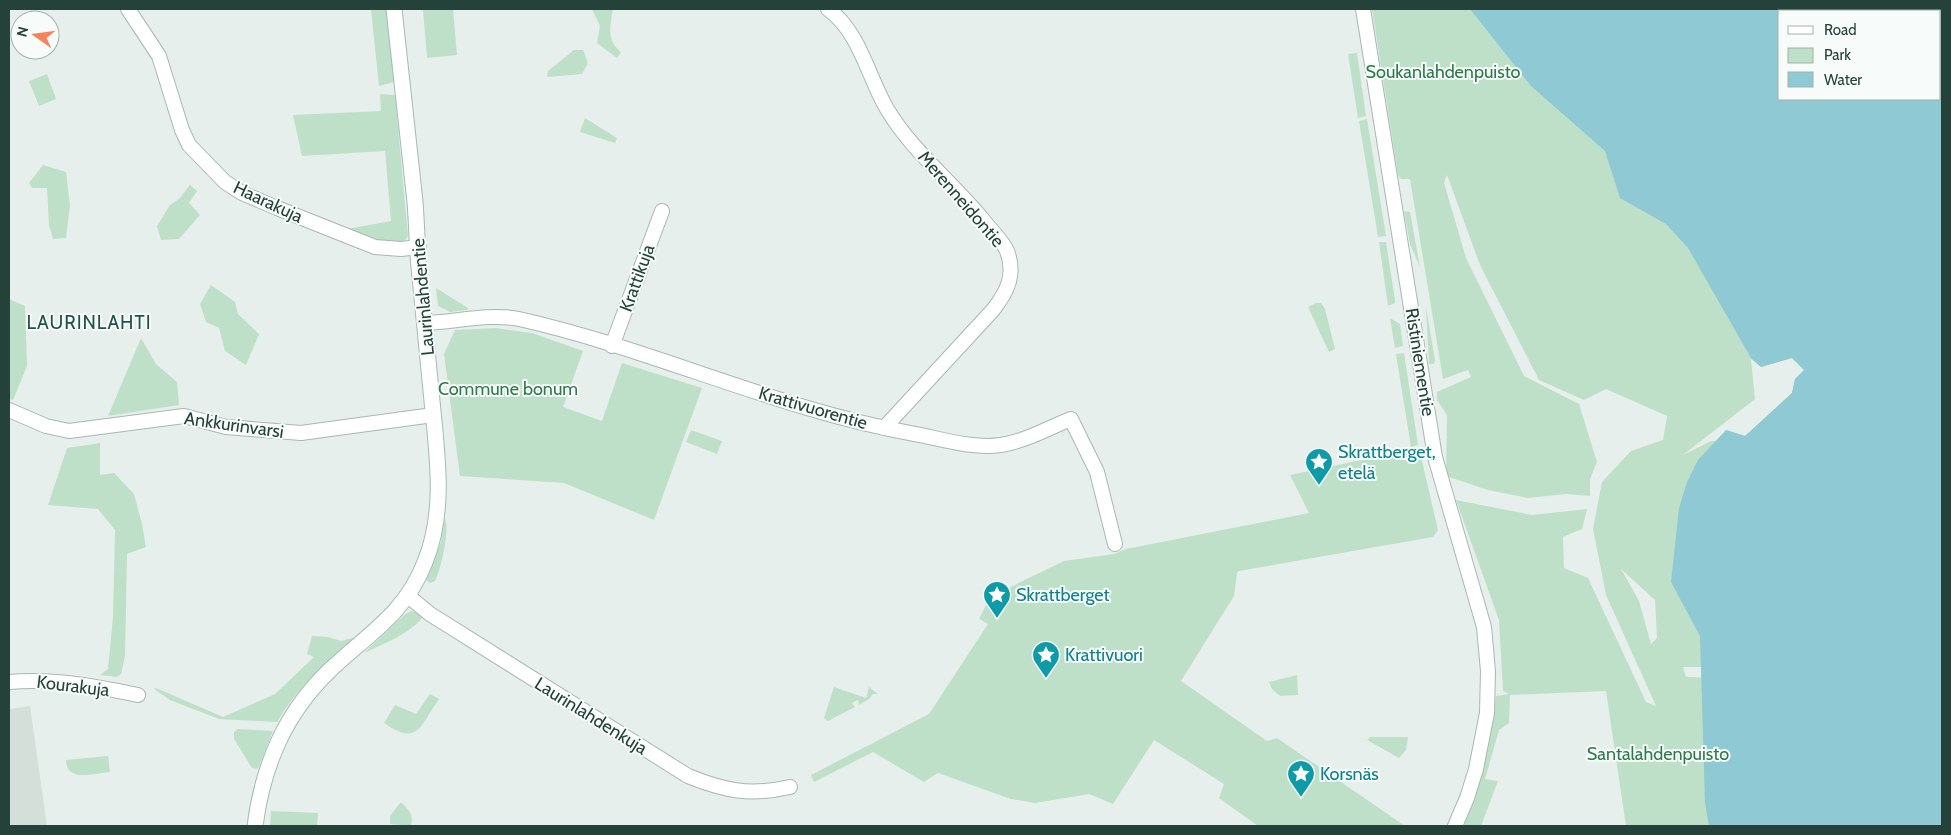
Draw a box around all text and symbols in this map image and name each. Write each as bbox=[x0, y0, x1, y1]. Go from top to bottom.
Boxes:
north arrow bbox=[10, 10, 60, 60]
legend bbox=[1778, 10, 1941, 100]
text: Road bbox=[1824, 21, 1857, 39]
text: N bbox=[12, 25, 32, 39]
text: Park bbox=[1824, 46, 1851, 64]
park label: Soukanlahdenpuisto bbox=[1365, 61, 1521, 83]
text: Water bbox=[1824, 71, 1862, 89]
street label: Merenneidontie bbox=[913, 146, 1009, 252]
street label: Haarakuja bbox=[230, 176, 306, 228]
street label: Laurinlahdentie bbox=[407, 237, 439, 357]
street label: Krattikuja bbox=[615, 241, 659, 315]
street label: Ristiniementie bbox=[1401, 306, 1439, 418]
district label: LAURINLAHTI bbox=[27, 311, 151, 334]
park label: Commune bonum bbox=[438, 378, 578, 400]
street label: Krattivuorentie bbox=[756, 382, 870, 434]
street label: Ankkurinvarsi bbox=[183, 407, 285, 443]
place label: Skrattberget, etelä bbox=[1338, 441, 1436, 484]
place icon: Skrattberget, etelä bbox=[1304, 447, 1334, 486]
place icon: Skrattberget bbox=[982, 580, 1012, 619]
place label: Skrattberget bbox=[1016, 584, 1110, 606]
place icon: Krattivuori bbox=[1031, 640, 1061, 679]
place label: Krattivuori bbox=[1065, 644, 1143, 666]
street label: Kourakuja bbox=[35, 671, 111, 701]
street label: Laurinlahdenkuja bbox=[531, 673, 652, 760]
park label: Santalahdenpuisto bbox=[1587, 743, 1729, 765]
place icon: Korsnäs bbox=[1286, 759, 1316, 798]
place label: Korsnäs bbox=[1320, 763, 1379, 785]

